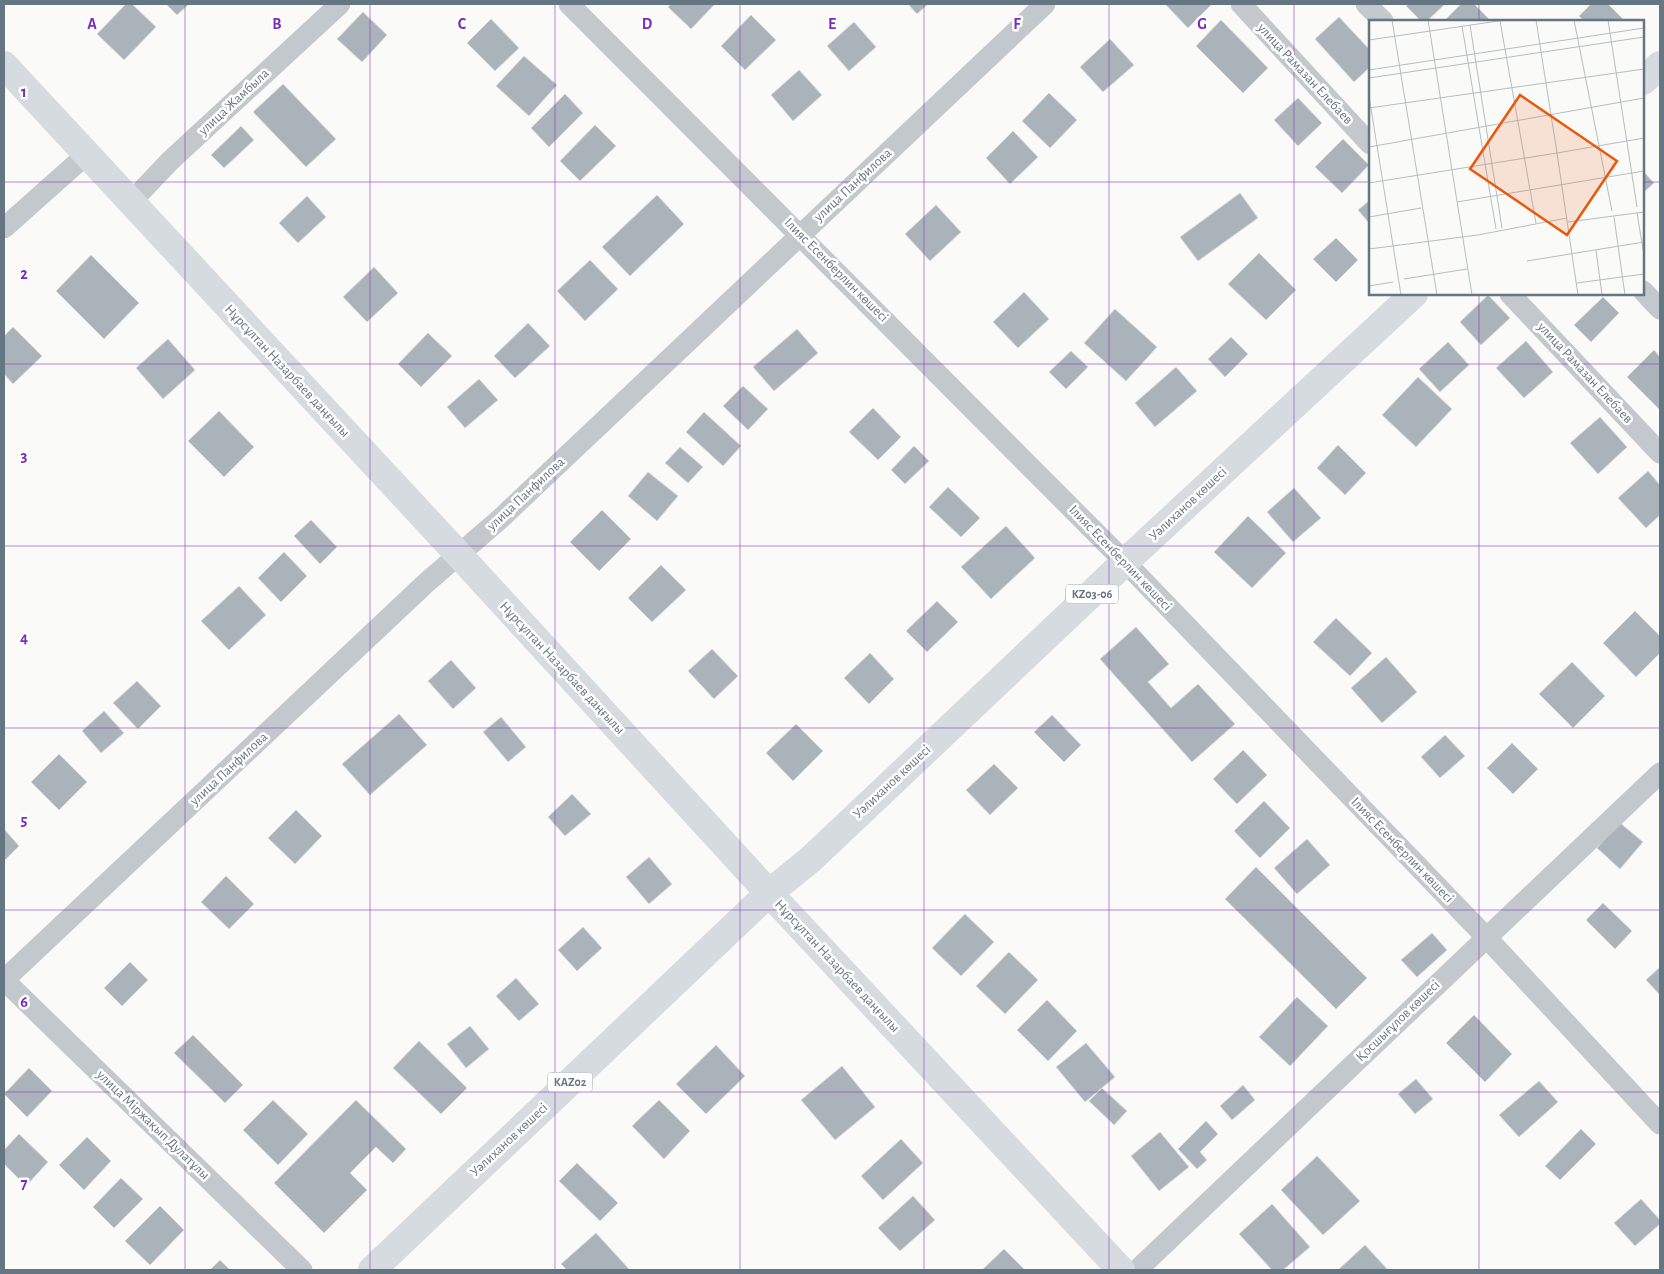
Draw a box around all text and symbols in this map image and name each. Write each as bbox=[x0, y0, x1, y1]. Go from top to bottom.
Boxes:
text: A bbox=[87, 16, 97, 32]
text: B bbox=[272, 16, 282, 32]
text: C bbox=[458, 16, 467, 32]
text: D bbox=[642, 16, 653, 32]
text: E bbox=[828, 16, 836, 32]
text: F bbox=[1013, 16, 1021, 32]
text: G bbox=[1197, 16, 1207, 32]
street label: улица Рамазан Елебаев bbox=[1254, 20, 1355, 127]
inset map bbox=[1369, 20, 1644, 295]
street label: улица Жамбыла bbox=[196, 66, 272, 139]
text: 1 bbox=[21, 84, 27, 100]
street label: улица Панфилова bbox=[811, 145, 895, 225]
street label: Ілияс Есенберлин көшесі bbox=[781, 215, 891, 325]
text: 2 bbox=[20, 266, 28, 282]
street label: Нұрсұлтан Назарбаев даңғылы bbox=[222, 302, 352, 440]
street label: улица Рамазан Елебаев bbox=[1534, 319, 1635, 426]
text: 3 bbox=[21, 448, 28, 464]
street label: улица Панфилова bbox=[484, 454, 568, 534]
street label: Уәлиханов көшесі bbox=[1146, 465, 1230, 543]
street label: Ілияс Есенберлин көшесі bbox=[1066, 502, 1174, 614]
road number: KZ03-06 bbox=[1066, 584, 1118, 604]
street label: Нұрсұлтан Назарбаев даңғылы bbox=[497, 599, 627, 737]
text: 4 bbox=[20, 630, 28, 646]
street label: улица Панфилова bbox=[187, 729, 271, 809]
street label: Уәлиханов көшесі bbox=[850, 743, 934, 821]
street label: Ілияс Есенберлин көшесі bbox=[1348, 794, 1456, 906]
text: 5 bbox=[21, 812, 28, 828]
street label: Нұрсұлтан Назарбаев даңғылы bbox=[772, 897, 902, 1035]
street label: Қосшығұлов көшесі bbox=[1353, 978, 1443, 1064]
text: 6 bbox=[20, 994, 28, 1010]
street label: улица Міржақып Дулатұлы bbox=[93, 1067, 212, 1182]
road number: KАZ02 bbox=[548, 1072, 592, 1092]
street label: Уәлиханов көшесі bbox=[467, 1101, 551, 1179]
text: 7 bbox=[21, 1176, 28, 1192]

